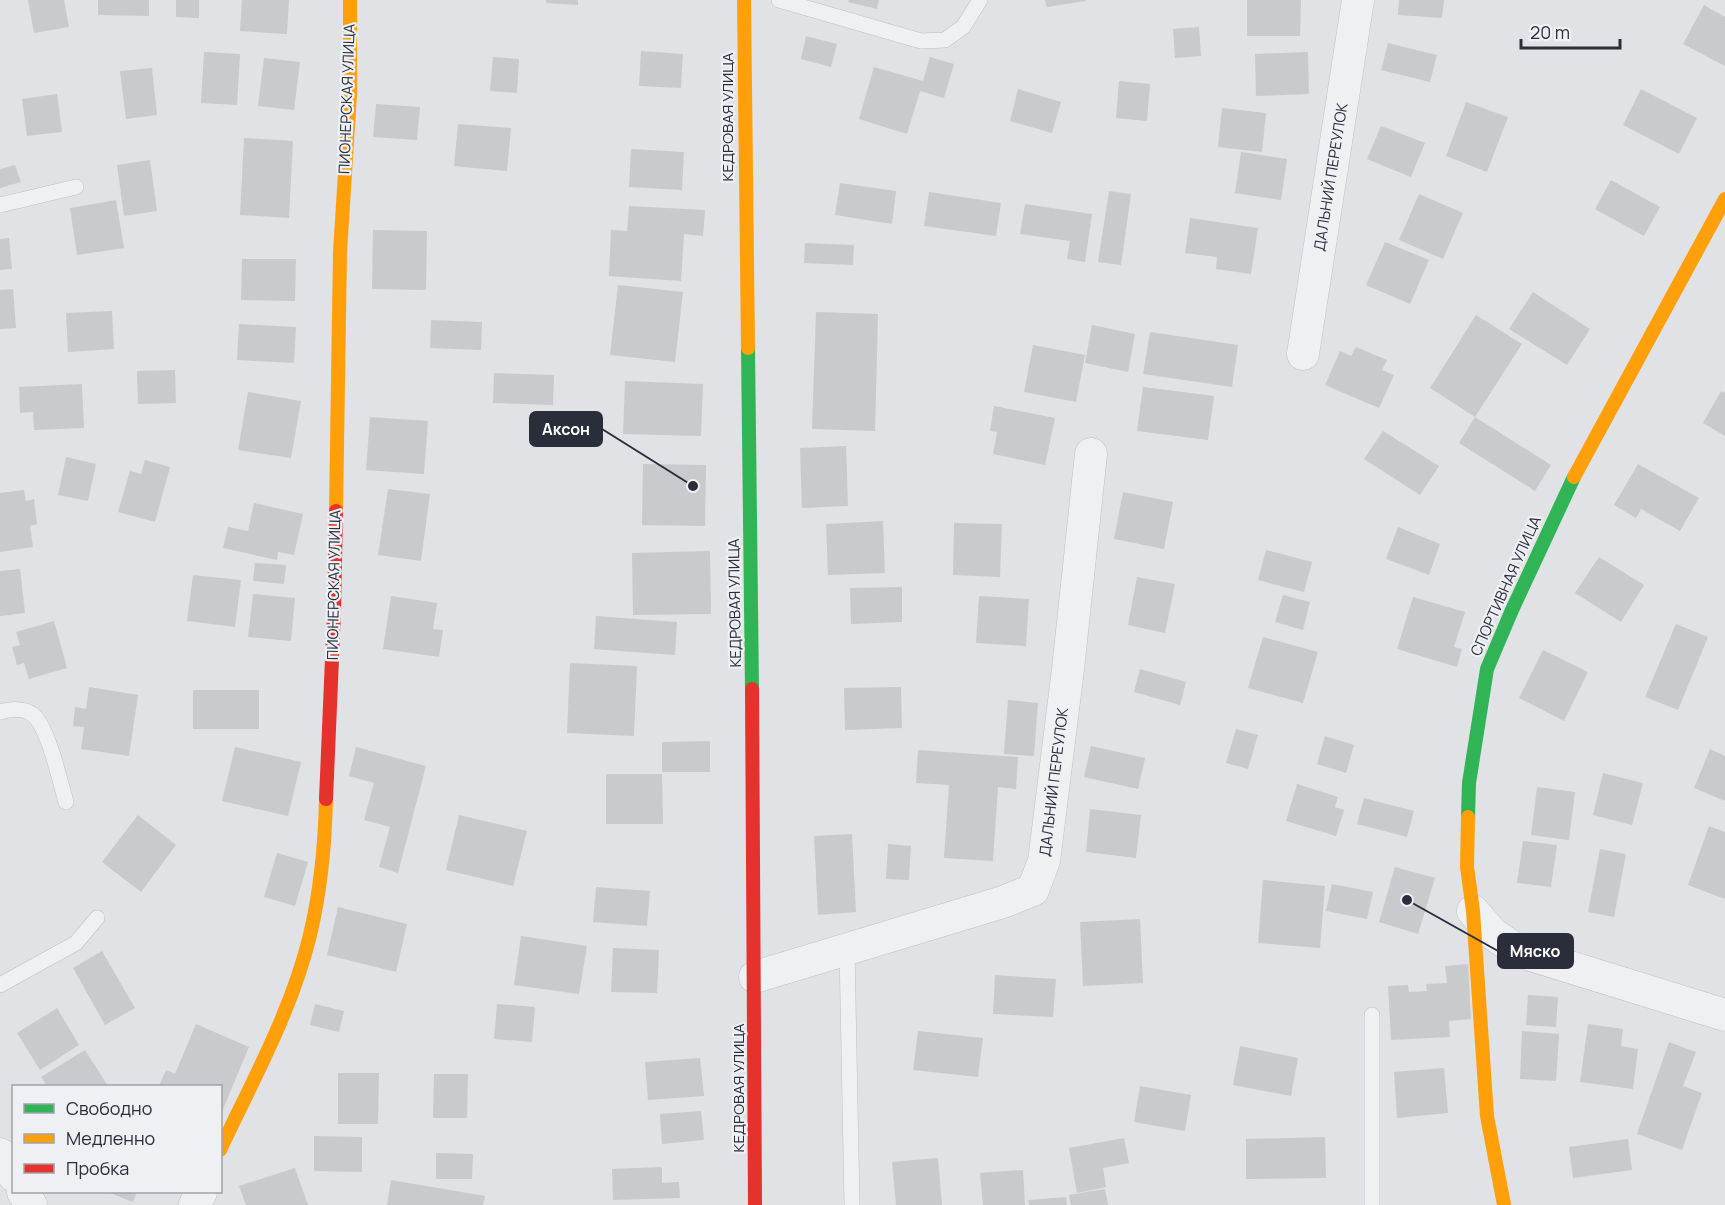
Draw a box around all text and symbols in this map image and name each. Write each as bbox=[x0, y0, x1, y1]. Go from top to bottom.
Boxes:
scale bar bbox=[1521, 12, 1620, 50]
text: 20 m bbox=[1530, 20, 1570, 44]
street label: ПИОНЕРСКАЯ УЛИЦА bbox=[333, 23, 360, 174]
street label: КЕДРОВАЯ УЛИЦА bbox=[717, 52, 738, 181]
street label: ДАЛЬНИЙ ПЕРЕУЛОК bbox=[1308, 101, 1353, 252]
callout: Аксон bbox=[530, 412, 602, 446]
text: Аксон bbox=[542, 418, 590, 440]
street label: ПИОНЕРСКАЯ УЛИЦА bbox=[322, 509, 345, 660]
street label: СПОРТИВНАЯ УЛИЦА bbox=[1465, 512, 1546, 659]
street label: КЕДРОВАЯ УЛИЦА bbox=[723, 538, 746, 668]
street label: ДАЛЬНИЙ ПЕРЕУЛОК bbox=[1034, 706, 1073, 858]
callout: Мяско bbox=[1498, 934, 1573, 968]
text: Мяско bbox=[1510, 940, 1560, 962]
street label: КЕДРОВАЯ УЛИЦА bbox=[728, 1023, 749, 1152]
legend bbox=[12, 1085, 222, 1193]
text: Свободно bbox=[66, 1096, 152, 1120]
text: Медленно bbox=[66, 1126, 155, 1150]
text: Пробка bbox=[66, 1156, 129, 1180]

